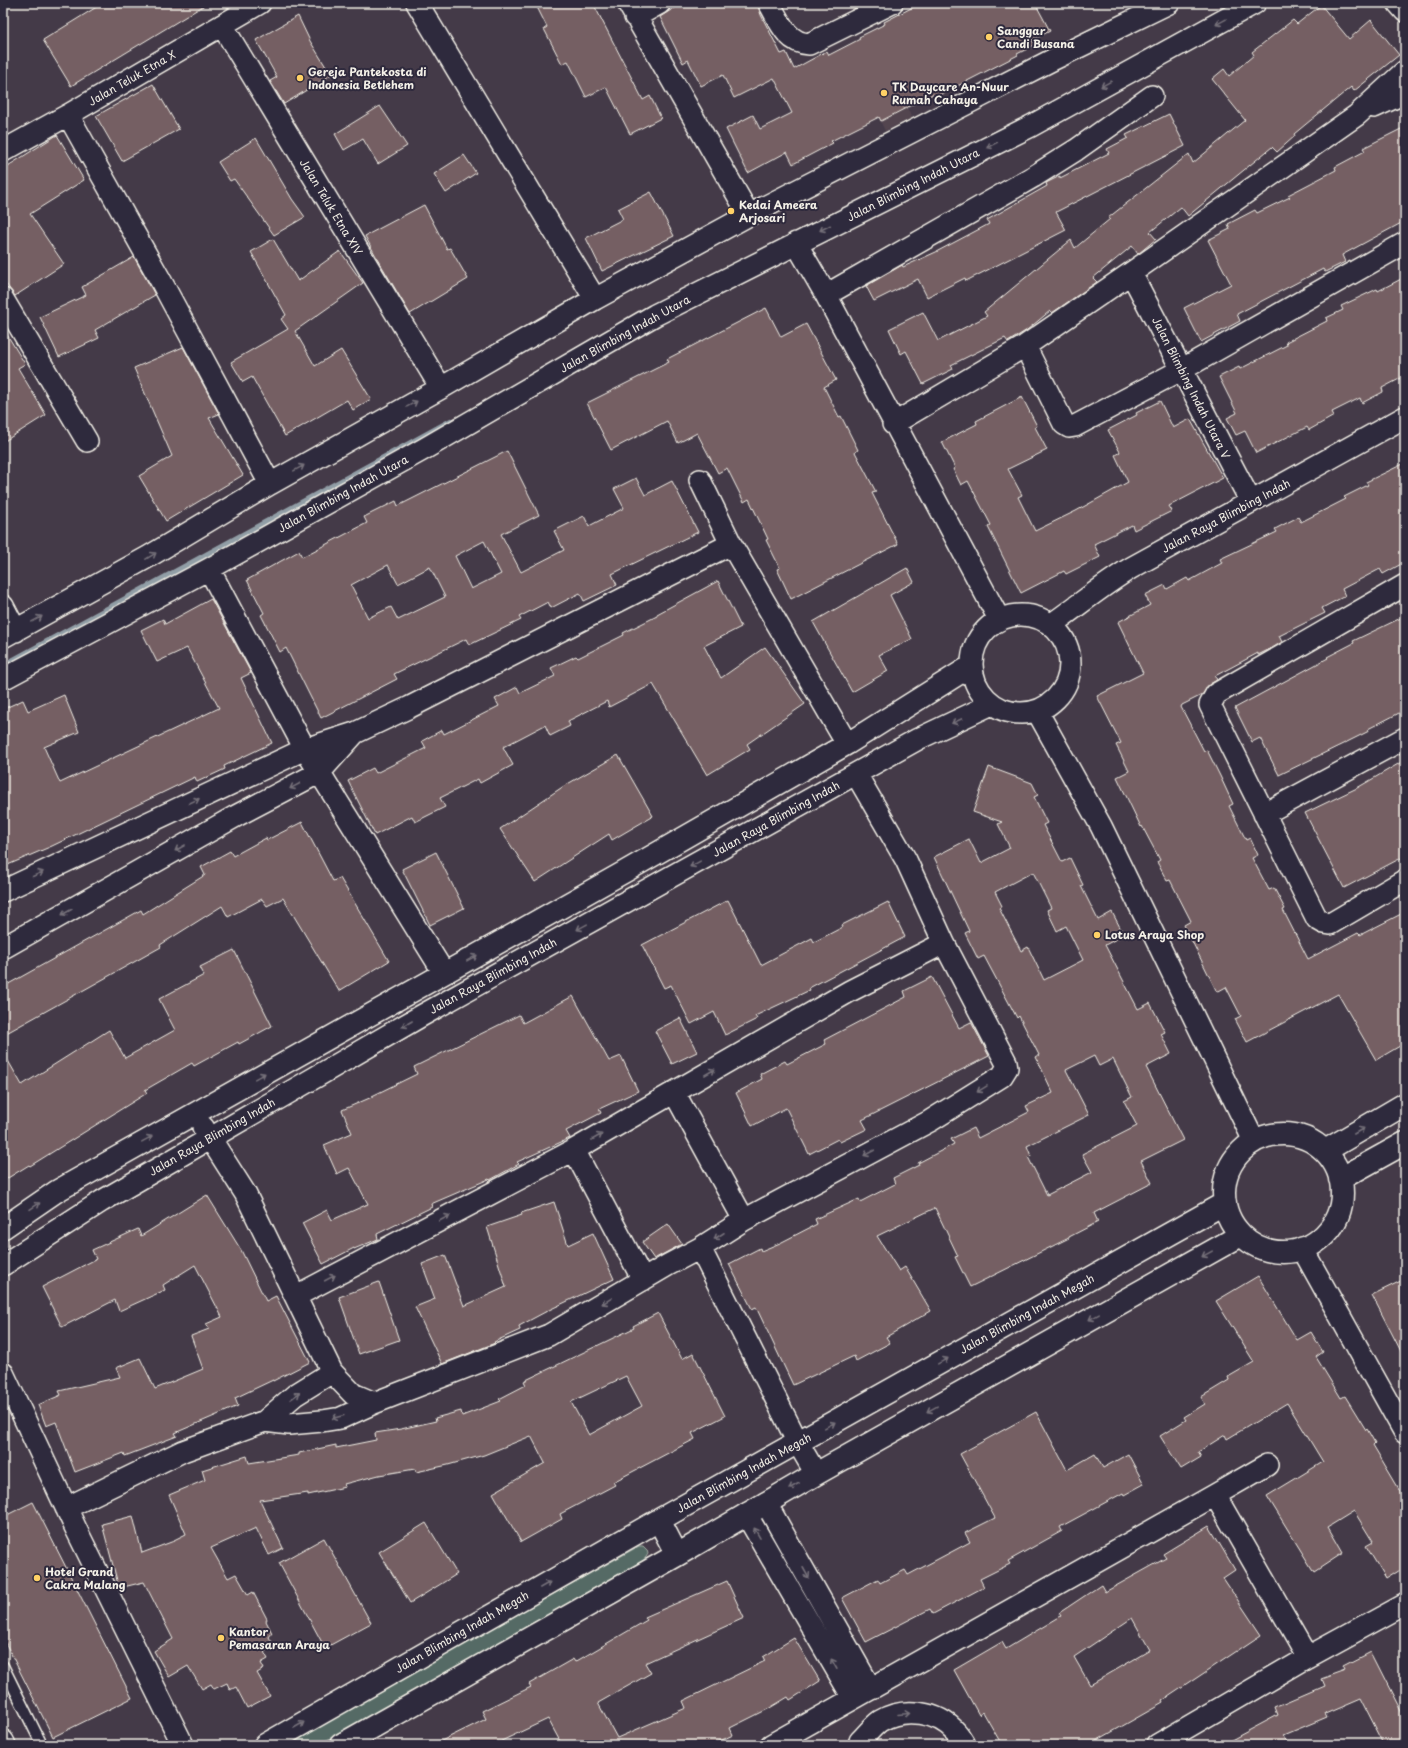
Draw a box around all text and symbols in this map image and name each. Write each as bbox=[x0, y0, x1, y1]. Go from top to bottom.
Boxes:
one-way arrow bbox=[1215, 18, 1227, 26]
place label: Sanggar Candi Busana bbox=[997, 22, 1075, 52]
marker: Sanggar Candi Busana bbox=[984, 32, 994, 42]
street label: Jalan Teluk Etna X bbox=[85, 45, 179, 110]
place label: Gereja Pantekosta di Indonesia Betlehem bbox=[308, 63, 426, 93]
marker: Gereja Pantekosta di Indonesia Betlehem bbox=[295, 73, 305, 83]
place label: TK Daycare An-Nuur Rumah Cahaya bbox=[892, 78, 1009, 108]
one-way arrow bbox=[1101, 81, 1113, 89]
marker: TK Daycare An-Nuur Rumah Cahaya bbox=[879, 88, 889, 98]
one-way arrow bbox=[986, 142, 998, 149]
street label: Jalan Blimbing Indah Utara bbox=[844, 144, 982, 225]
street label: Jalan Teluk Etna XIV bbox=[296, 155, 367, 258]
place label: Kedai Ameera Arjosari bbox=[739, 196, 818, 226]
marker: Kedai Ameera Arjosari bbox=[726, 206, 736, 216]
one-way arrow bbox=[820, 225, 832, 232]
street label: Jalan Blimbing Indah Utara bbox=[557, 291, 693, 377]
street label: Jalan Blimbing Indah Utara V bbox=[1148, 314, 1235, 462]
one-way arrow bbox=[406, 400, 418, 408]
street label: Jalan Blimbing Indah Utara bbox=[275, 451, 411, 537]
one-way arrow bbox=[293, 463, 305, 471]
street label: Jalan Raya Blimbing Indah bbox=[1158, 474, 1293, 557]
one-way arrow bbox=[145, 551, 157, 559]
one-way arrow bbox=[31, 614, 43, 622]
one-way arrow bbox=[951, 718, 963, 725]
street label: Jalan Raya Blimbing Indah bbox=[709, 776, 843, 861]
one-way arrow bbox=[289, 782, 301, 790]
one-way arrow bbox=[188, 797, 200, 804]
one-way arrow bbox=[174, 844, 186, 852]
one-way arrow bbox=[689, 860, 701, 868]
one-way arrow bbox=[32, 870, 44, 877]
one-way arrow bbox=[61, 908, 73, 916]
one-way arrow bbox=[576, 923, 588, 931]
place label: Lotus Araya Shop bbox=[1105, 926, 1204, 943]
marker: Lotus Araya Shop bbox=[1092, 930, 1102, 940]
street label: Jalan Raya Blimbing Indah bbox=[426, 933, 560, 1018]
one-way arrow bbox=[465, 953, 477, 961]
one-way arrow bbox=[401, 1021, 413, 1029]
one-way arrow bbox=[704, 1067, 716, 1075]
one-way arrow bbox=[254, 1071, 266, 1079]
one-way arrow bbox=[976, 1085, 988, 1093]
street label: Jalan Raya Blimbing Indah bbox=[145, 1093, 278, 1180]
one-way arrow bbox=[1353, 1127, 1365, 1135]
one-way arrow bbox=[591, 1132, 603, 1140]
one-way arrow bbox=[141, 1135, 153, 1143]
one-way arrow bbox=[864, 1150, 876, 1157]
one-way arrow bbox=[29, 1202, 40, 1210]
one-way arrow bbox=[439, 1213, 451, 1221]
one-way arrow bbox=[714, 1232, 725, 1240]
one-way arrow bbox=[1201, 1250, 1213, 1258]
street label: Jalan Blimbing Indah Megah bbox=[956, 1269, 1097, 1358]
one-way arrow bbox=[324, 1274, 336, 1282]
one-way arrow bbox=[601, 1298, 613, 1306]
one-way arrow bbox=[1088, 1314, 1100, 1322]
one-way arrow bbox=[937, 1357, 949, 1365]
one-way arrow bbox=[289, 1392, 300, 1400]
one-way arrow bbox=[926, 1405, 938, 1413]
one-way arrow bbox=[332, 1414, 345, 1422]
one-way arrow bbox=[824, 1421, 836, 1429]
street label: Jalan Blimbing Indah Megah bbox=[673, 1428, 814, 1517]
one-way arrow bbox=[788, 1483, 800, 1491]
one-way arrow bbox=[753, 1527, 761, 1539]
place label: Hotel Grand Cakra Malang bbox=[45, 1563, 126, 1593]
one-way arrow bbox=[803, 1567, 811, 1579]
marker: Hotel Grand Cakra Malang bbox=[32, 1573, 42, 1583]
one-way arrow bbox=[539, 1580, 551, 1588]
street label: Jalan Blimbing Indah Megah bbox=[392, 1586, 532, 1677]
place label: Kantor Pemasaran Araya bbox=[229, 1623, 330, 1653]
marker: Kantor Pemasaran Araya bbox=[216, 1633, 226, 1643]
one-way arrow bbox=[829, 1658, 837, 1670]
one-way arrow bbox=[897, 1710, 910, 1718]
one-way arrow bbox=[293, 1721, 305, 1729]

